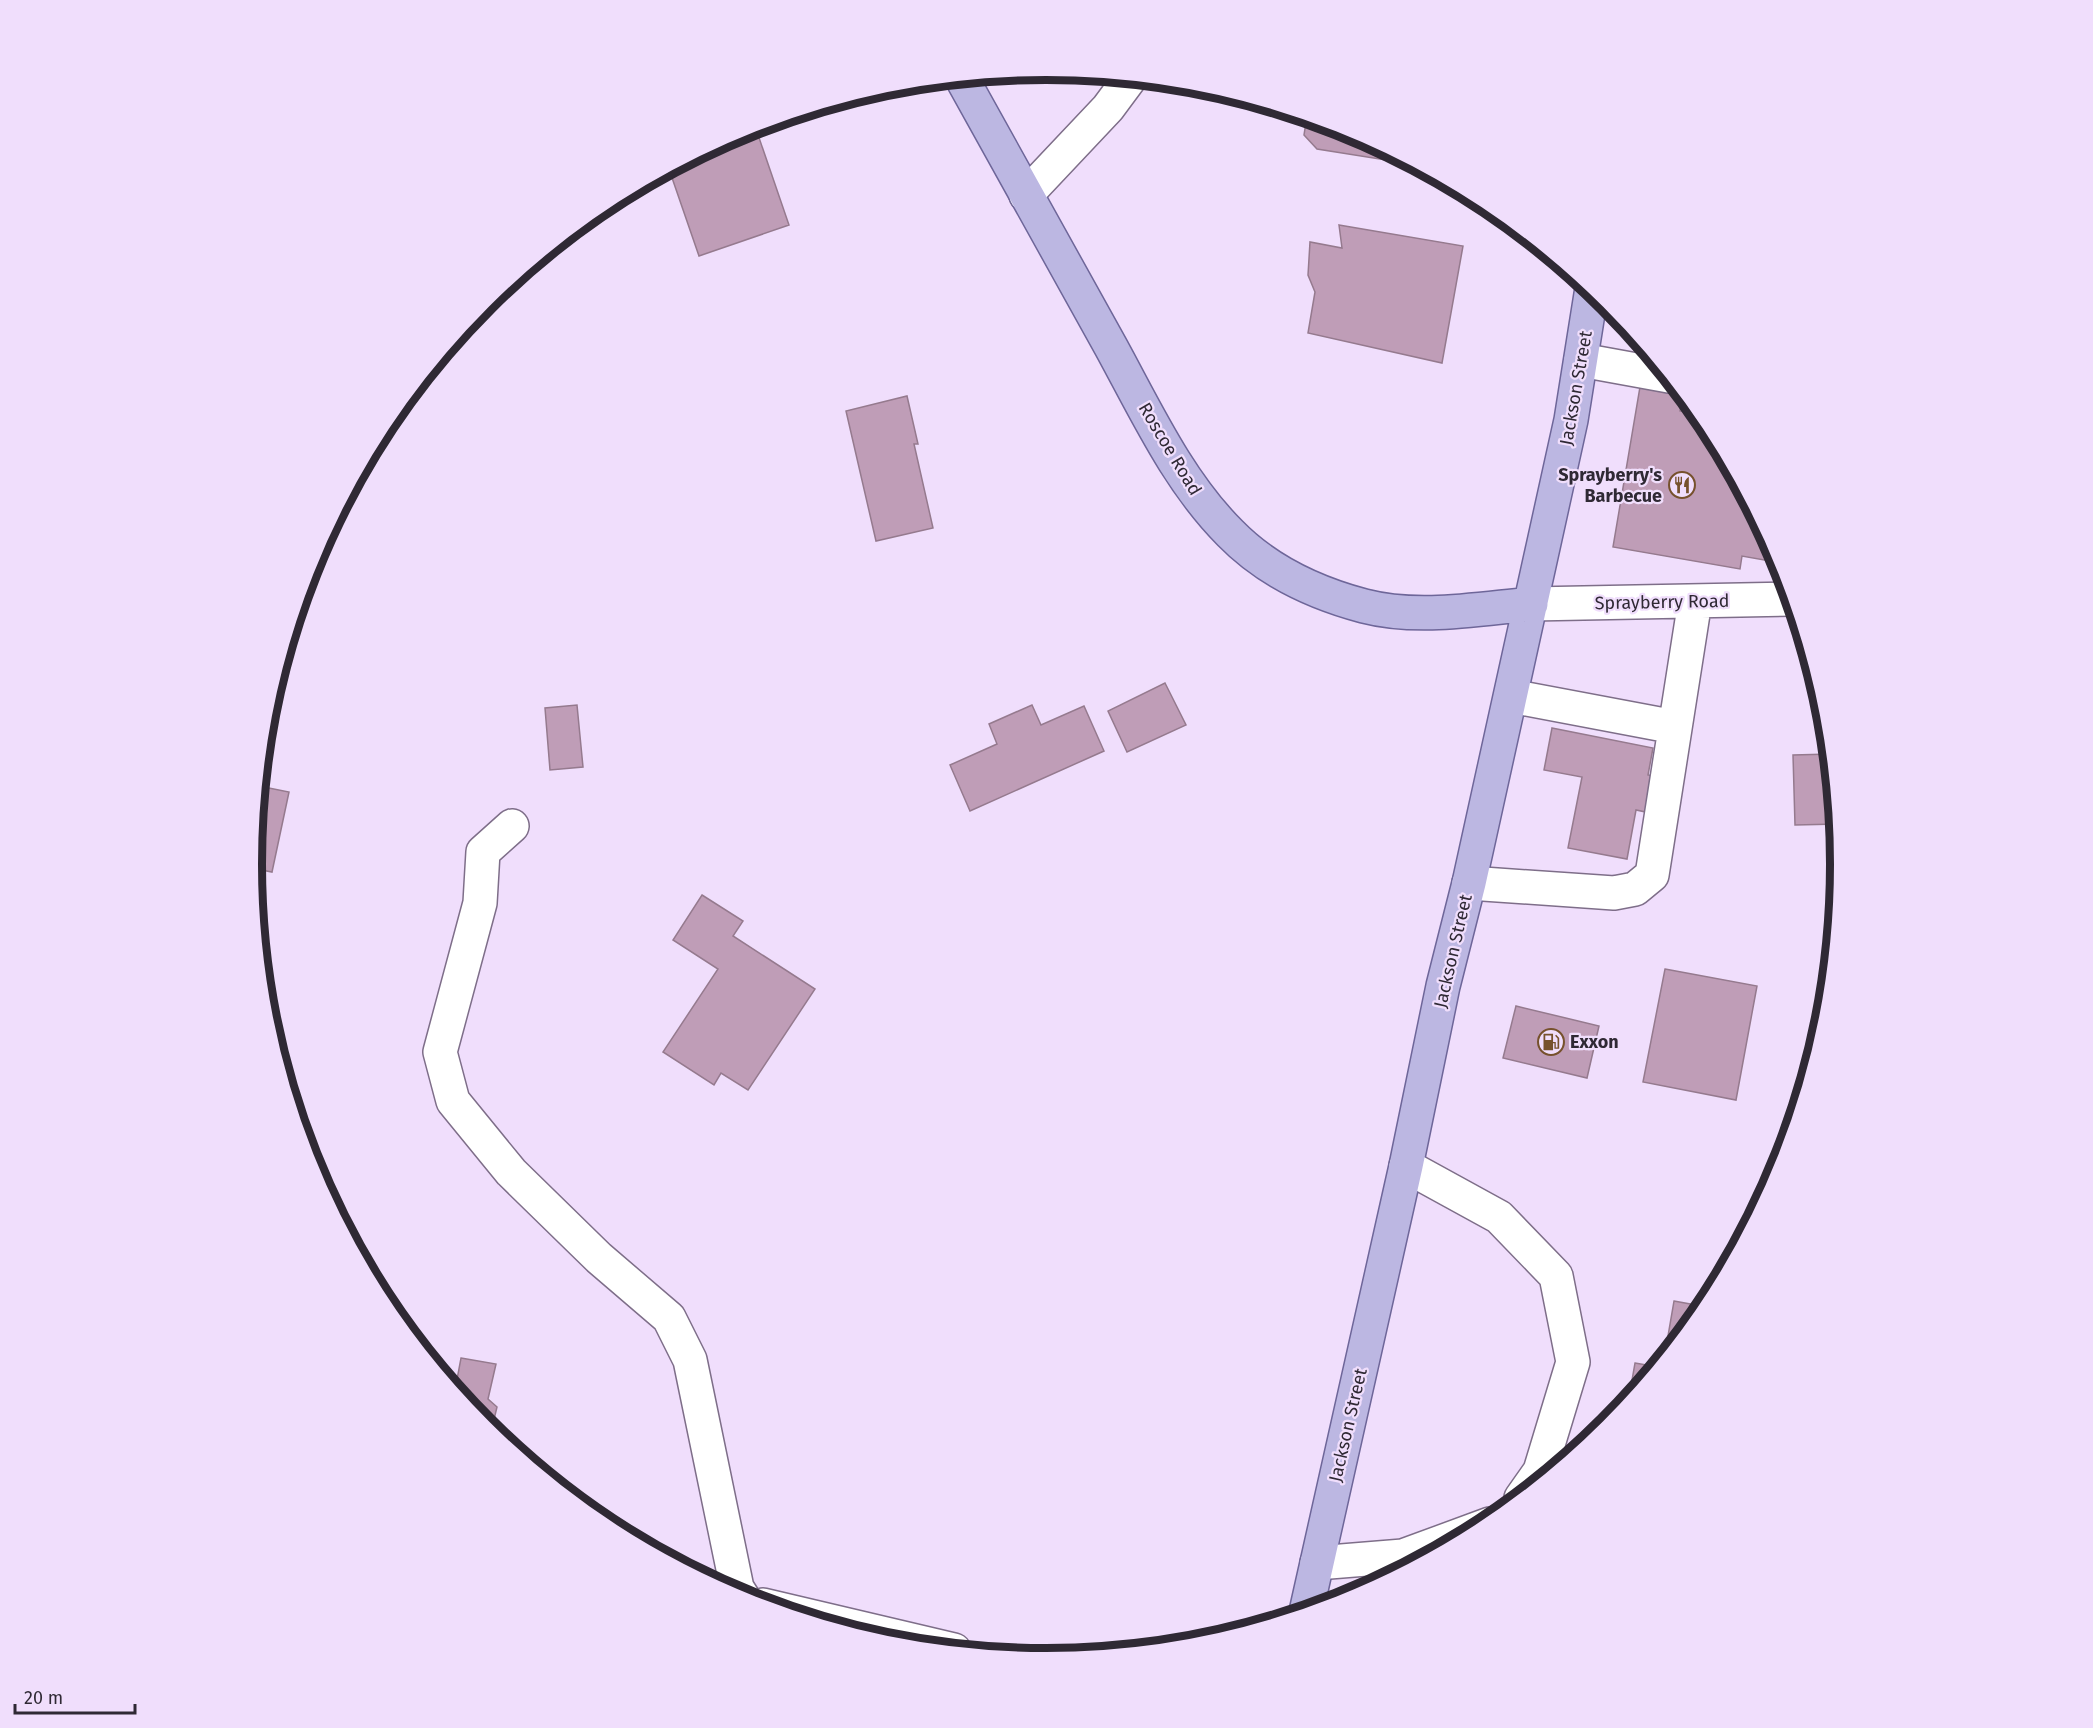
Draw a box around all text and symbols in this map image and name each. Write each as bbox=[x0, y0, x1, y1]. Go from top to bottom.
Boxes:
street label: Jackson Street bbox=[1555, 328, 1597, 447]
street label: Roscoe Road bbox=[1134, 399, 1206, 499]
place label: Sprayberry's Barbecue bbox=[1558, 464, 1662, 507]
restaurant icon: Sprayberry's Barbecue bbox=[1667, 470, 1697, 500]
street label: Sprayberry Road bbox=[1594, 590, 1730, 614]
street label: Jackson Street bbox=[1429, 891, 1477, 1010]
fuel station icon: Exxon bbox=[1536, 1027, 1566, 1057]
place label: Exxon bbox=[1570, 1031, 1619, 1053]
street label: Jackson Street bbox=[1324, 1365, 1372, 1484]
scale bar bbox=[15, 1677, 135, 1715]
text: 20 m bbox=[24, 1687, 63, 1709]

